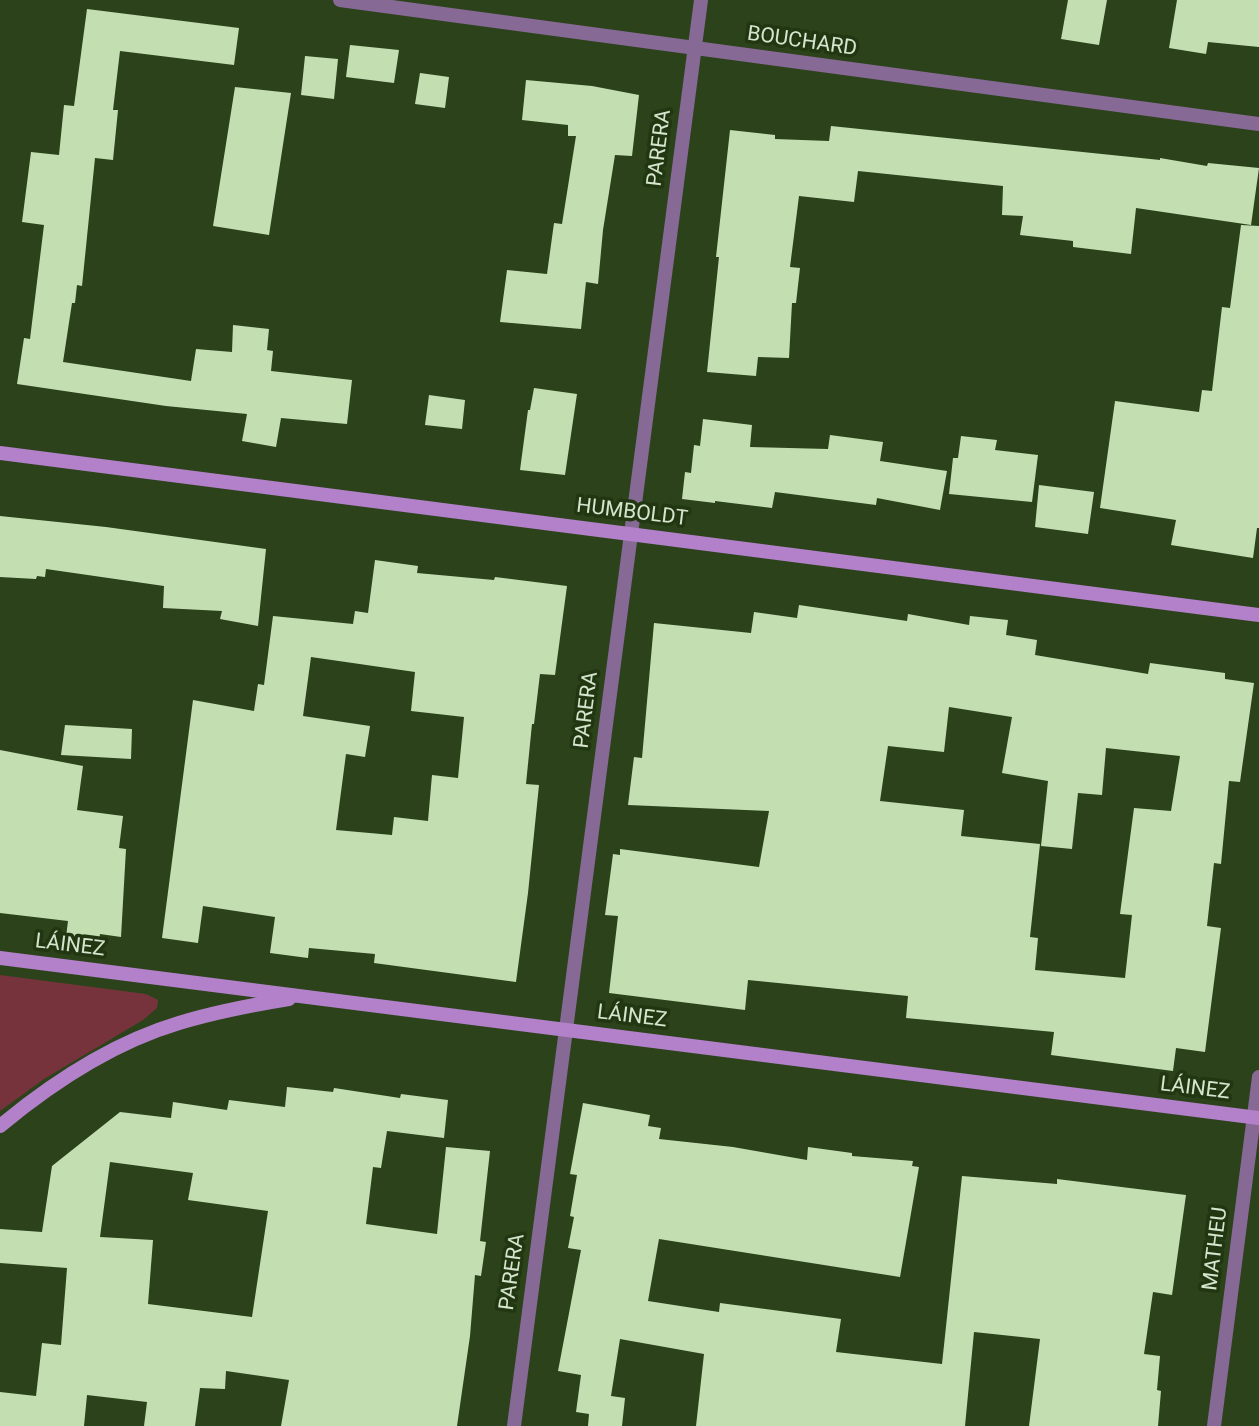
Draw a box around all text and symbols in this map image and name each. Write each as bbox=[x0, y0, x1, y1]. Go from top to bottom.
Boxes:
street label: BOUCHARD bbox=[746, 22, 858, 62]
street label: PARERA bbox=[643, 108, 677, 188]
street label: HUMBOLDT bbox=[575, 494, 689, 532]
street label: PARERA bbox=[570, 670, 604, 750]
street label: LÁINEZ bbox=[34, 929, 106, 963]
street label: LÁINEZ bbox=[596, 1000, 668, 1034]
street label: LÁINEZ bbox=[1159, 1072, 1231, 1106]
street label: MATHEU bbox=[1198, 1206, 1234, 1292]
street label: PARERA bbox=[495, 1232, 531, 1312]

